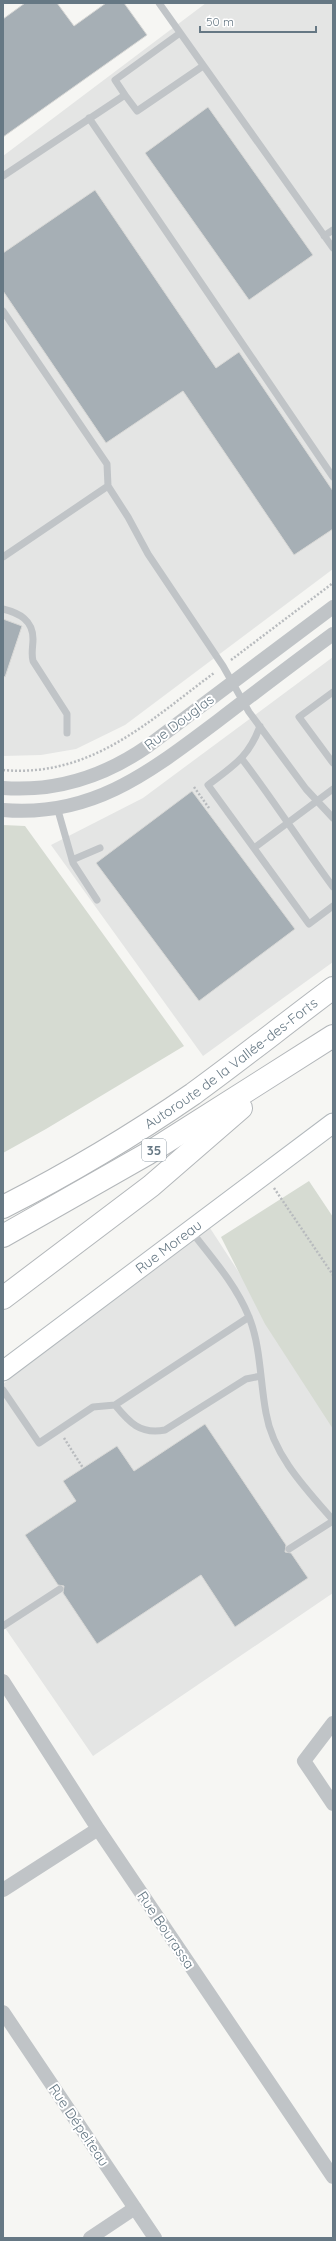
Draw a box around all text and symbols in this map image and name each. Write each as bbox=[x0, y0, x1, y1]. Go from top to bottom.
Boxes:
scale bar bbox=[200, 8, 316, 34]
text: 50 m bbox=[206, 14, 234, 29]
street label: Rue Douglas bbox=[141, 690, 217, 754]
street label: Autoroute de la Vallée-des-Forts bbox=[141, 994, 321, 1133]
road number: 35 bbox=[142, 1139, 166, 1161]
street label: Rue Moreau bbox=[132, 1216, 205, 1277]
street label: Rue Bourassa bbox=[133, 1888, 199, 1972]
street label: Rue Dépelteau bbox=[45, 2080, 113, 2170]

